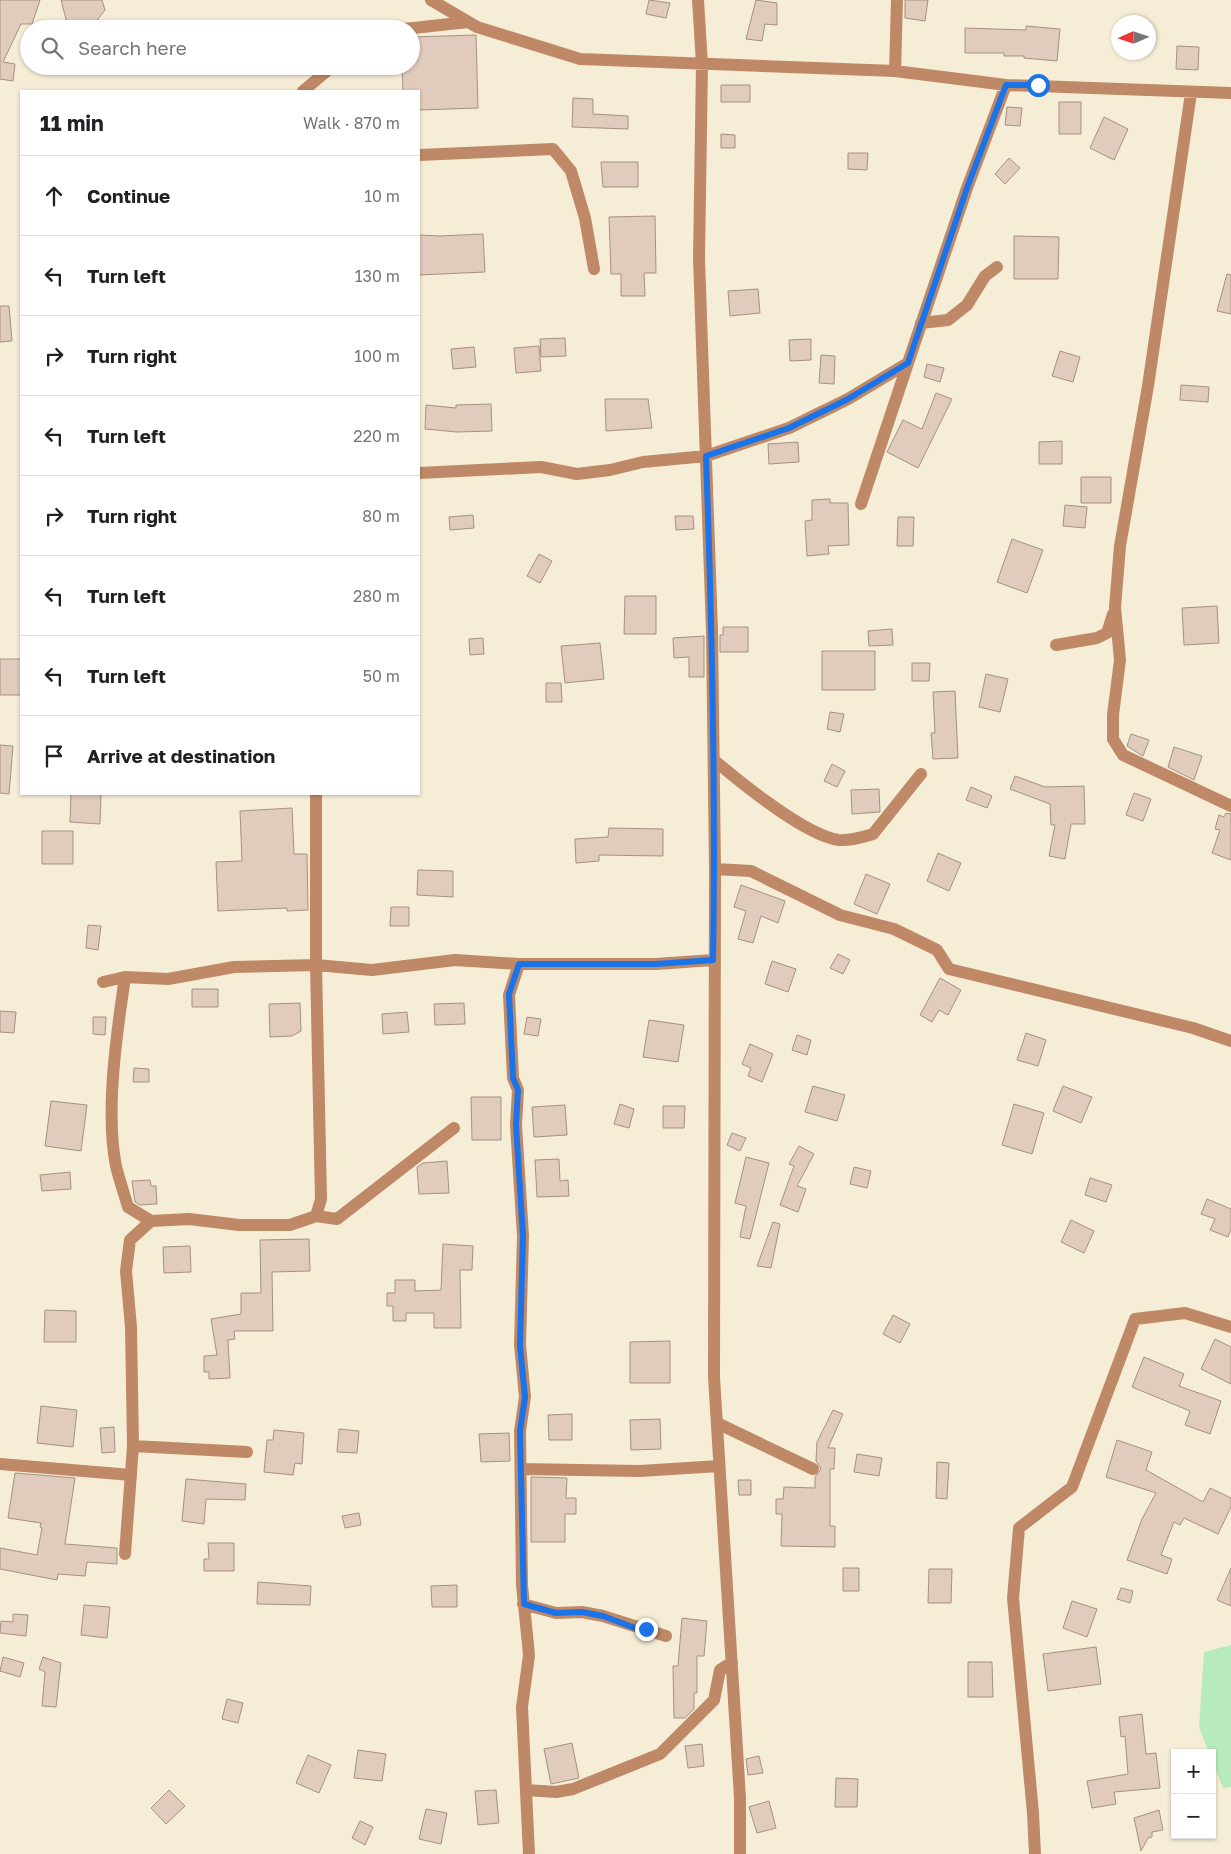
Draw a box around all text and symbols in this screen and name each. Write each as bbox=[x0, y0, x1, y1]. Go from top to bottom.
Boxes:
north arrow bbox=[1111, 15, 1156, 60]
search box bbox=[20, 20, 420, 75]
icon: search bbox=[38, 34, 66, 62]
text: Search here bbox=[78, 36, 187, 59]
route start bbox=[1027, 74, 1050, 97]
text: 11 min bbox=[40, 110, 104, 136]
text: Walk · 870 m bbox=[303, 113, 400, 133]
icon: ahead bbox=[40, 182, 68, 210]
text: Continue bbox=[87, 184, 170, 207]
text: 10 m bbox=[364, 186, 400, 206]
icon: left bbox=[40, 262, 68, 290]
text: Turn left bbox=[87, 264, 166, 287]
text: 130 m bbox=[355, 266, 400, 286]
icon: right bbox=[40, 342, 68, 370]
text: Turn right bbox=[87, 344, 177, 367]
text: 100 m bbox=[354, 346, 400, 366]
icon: left bbox=[40, 422, 68, 450]
text: Turn left bbox=[87, 424, 166, 447]
text: 220 m bbox=[353, 426, 400, 446]
icon: right bbox=[40, 502, 68, 530]
text: Turn right bbox=[87, 504, 177, 527]
text: 80 m bbox=[362, 506, 400, 526]
icon: left bbox=[40, 582, 68, 610]
text: Turn left bbox=[87, 584, 166, 607]
text: 280 m bbox=[353, 586, 400, 606]
icon: left bbox=[40, 662, 68, 690]
text: Turn left bbox=[87, 664, 166, 687]
text: 50 m bbox=[363, 666, 400, 686]
icon: arrive bbox=[40, 742, 68, 770]
text: Arrive at destination bbox=[87, 744, 275, 767]
route end bbox=[635, 1618, 658, 1641]
map controls bbox=[1171, 1749, 1216, 1839]
button: + bbox=[1171, 1749, 1216, 1794]
button: − bbox=[1171, 1794, 1216, 1839]

